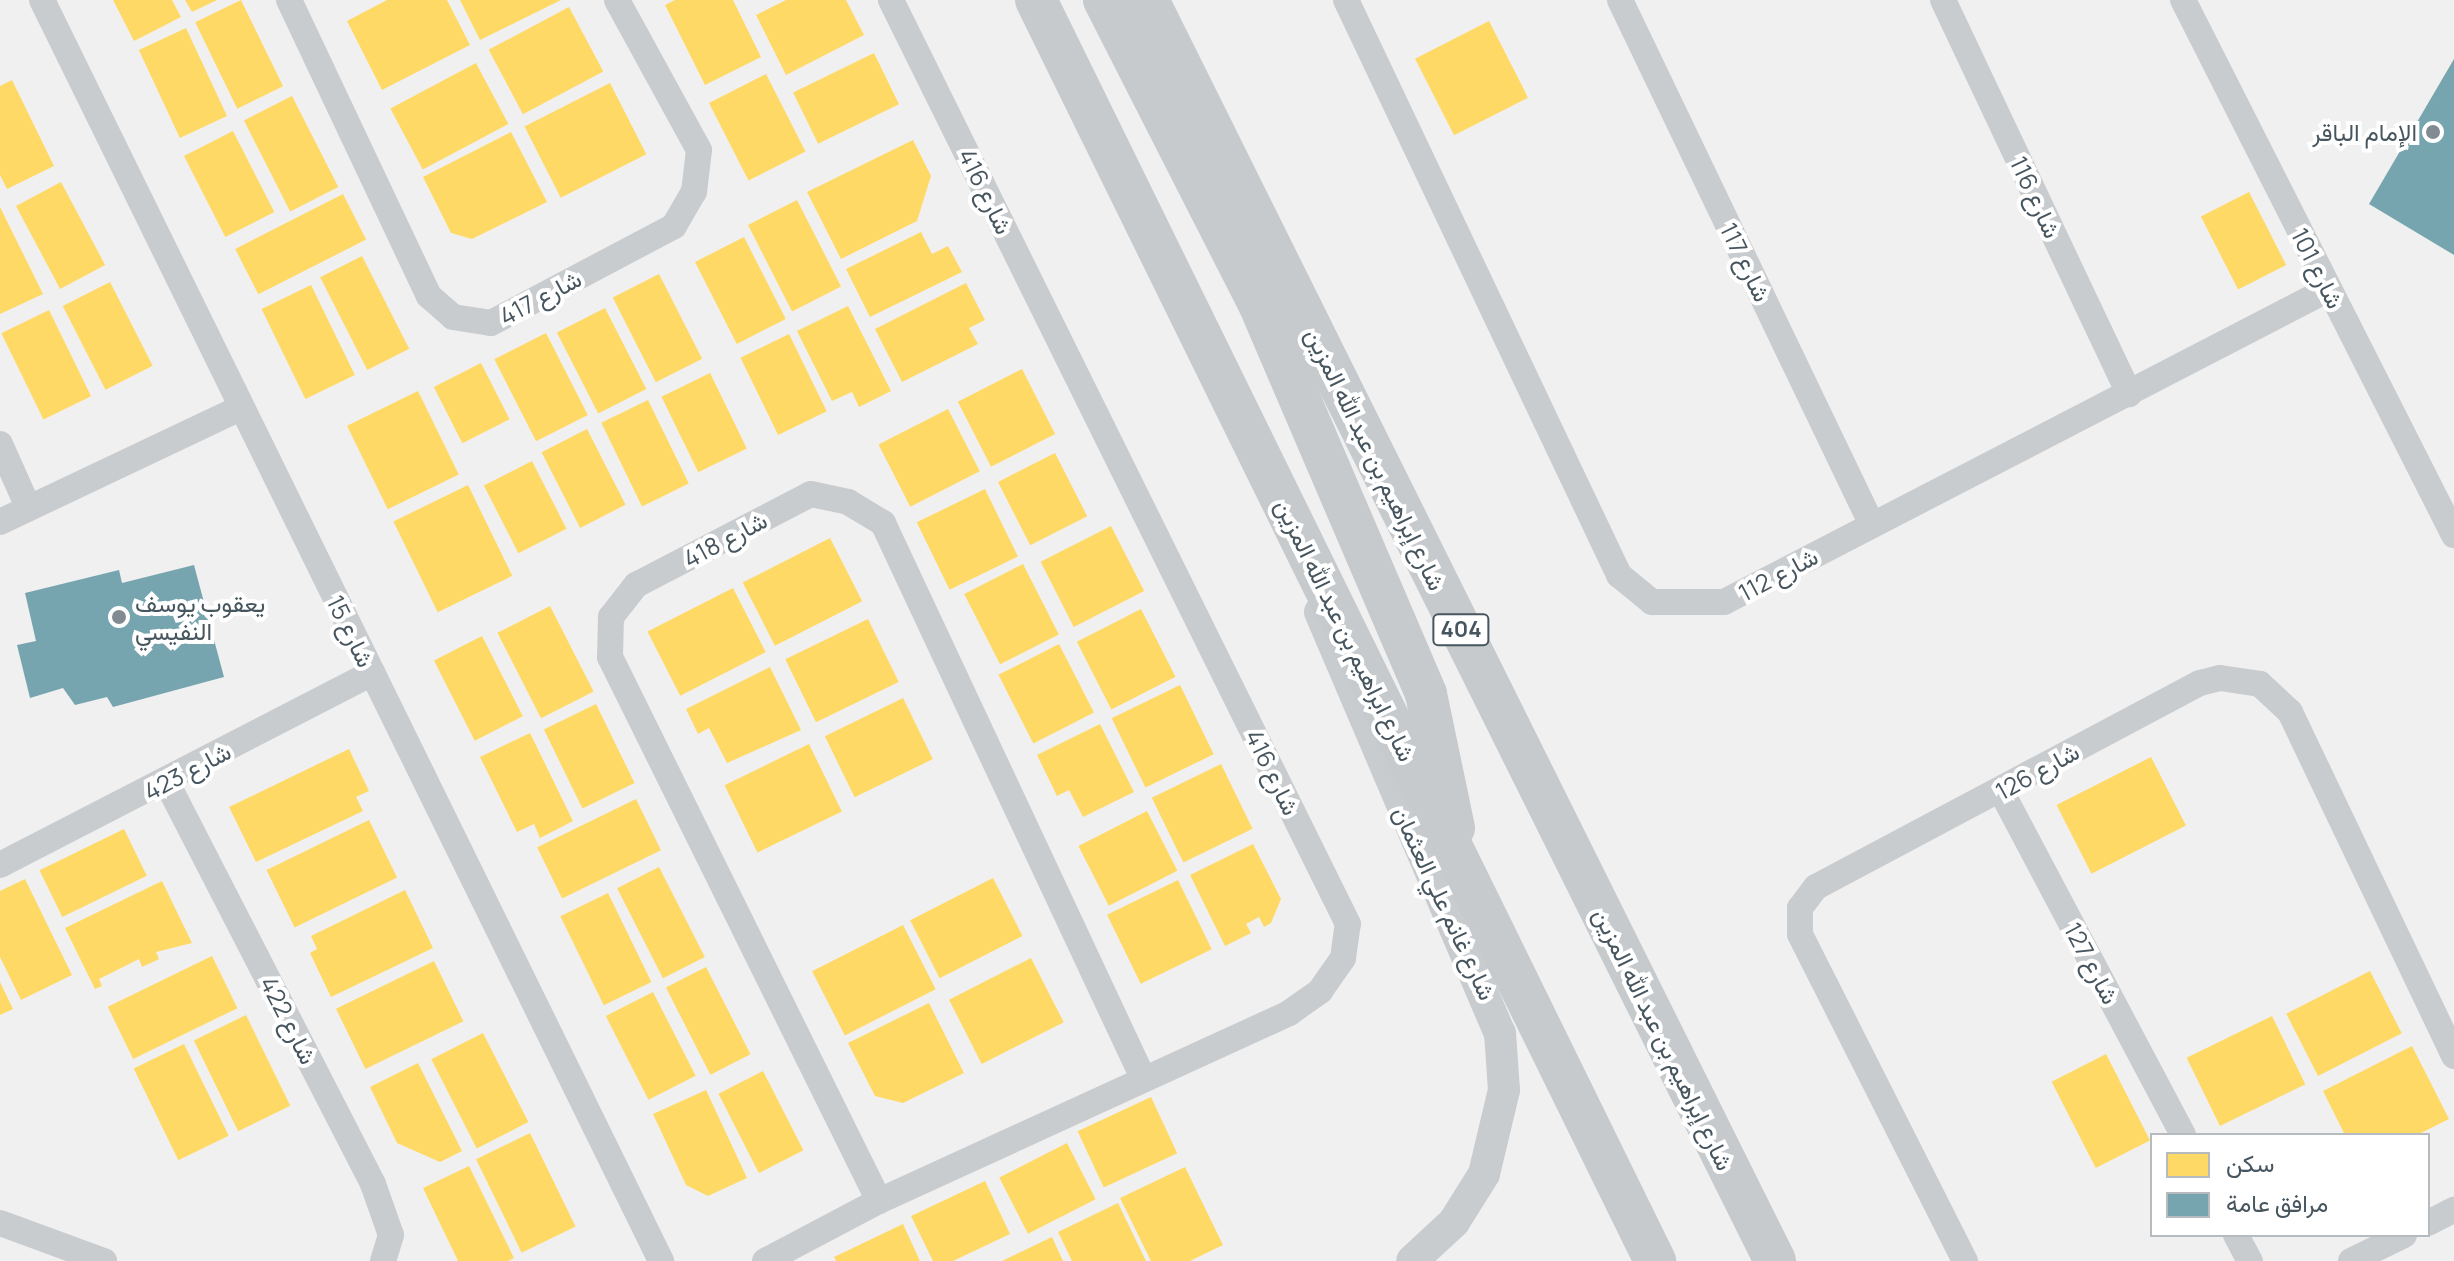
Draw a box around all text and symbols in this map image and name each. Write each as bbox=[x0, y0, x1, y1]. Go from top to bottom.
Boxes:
place label: الإمام الباقر bbox=[2312, 118, 2417, 146]
marker: الإمام الباقر bbox=[2424, 123, 2442, 141]
street label: شارع 416 bbox=[953, 144, 1019, 238]
street label: شارع 116 bbox=[2005, 152, 2067, 242]
street label: شارع 117 bbox=[1715, 218, 1777, 306]
street label: شارع 101 bbox=[2286, 223, 2350, 313]
street label: شارع 417 bbox=[494, 263, 586, 331]
street label: شارع إبراهيم بن عبد الله المزين bbox=[1300, 323, 1452, 595]
street label: شارع ابراهيم بن عبد الله المزين bbox=[1270, 494, 1422, 766]
street label: شارع 418 bbox=[678, 505, 772, 573]
street label: شارع 112 bbox=[1734, 541, 1822, 607]
place label: يعقوب يوسف النفيسي bbox=[135, 589, 265, 645]
street label: شارع 15 bbox=[321, 590, 381, 672]
marker: يعقوب يوسف النفيسي bbox=[110, 608, 128, 626]
road number: 404 bbox=[1431, 612, 1491, 648]
street label: شارع 416 bbox=[1240, 725, 1306, 819]
street label: شارع 423 bbox=[139, 736, 235, 806]
street label: شارع 126 bbox=[1990, 736, 2084, 806]
street label: شارع غانم علي العثمان bbox=[1388, 802, 1502, 1004]
street label: شارع إبراهيم بن عبد الله المزين bbox=[1588, 903, 1740, 1175]
street label: شارع 127 bbox=[2059, 917, 2125, 1009]
street label: شارع 422 bbox=[255, 971, 323, 1069]
legend bbox=[2150, 1133, 2430, 1237]
text: سكن bbox=[2226, 1146, 2275, 1179]
text: مرافق عامة bbox=[2226, 1186, 2328, 1219]

